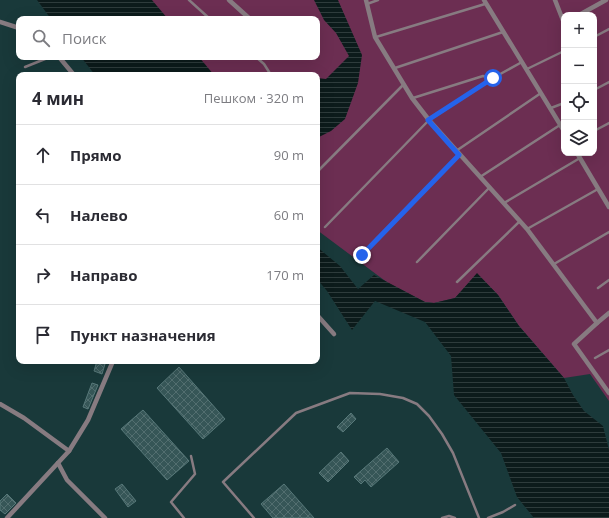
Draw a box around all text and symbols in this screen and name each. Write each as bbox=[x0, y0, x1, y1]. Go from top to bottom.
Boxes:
map controls bbox=[561, 12, 597, 156]
button: + bbox=[561, 12, 597, 48]
search box bbox=[16, 16, 320, 60]
icon: search bbox=[30, 27, 52, 49]
text: Поиск bbox=[62, 28, 106, 48]
button: − bbox=[561, 48, 597, 84]
route start bbox=[484, 69, 502, 87]
button: locate bbox=[561, 84, 597, 120]
text: 4 мин bbox=[32, 87, 84, 110]
text: Пешком · 320 m bbox=[204, 89, 304, 107]
button: layers bbox=[561, 120, 597, 156]
icon: ahead bbox=[32, 144, 54, 166]
text: Прямо bbox=[70, 145, 122, 165]
text: 90 m bbox=[274, 146, 304, 164]
icon: left bbox=[32, 204, 54, 226]
text: Налево bbox=[70, 205, 128, 225]
text: 60 m bbox=[274, 206, 304, 224]
route end bbox=[353, 246, 371, 264]
icon: right bbox=[32, 264, 54, 286]
text: Направо bbox=[70, 265, 138, 285]
text: 170 m bbox=[266, 266, 304, 284]
icon: arrive bbox=[32, 324, 54, 346]
text: Пункт назначения bbox=[70, 325, 216, 345]

